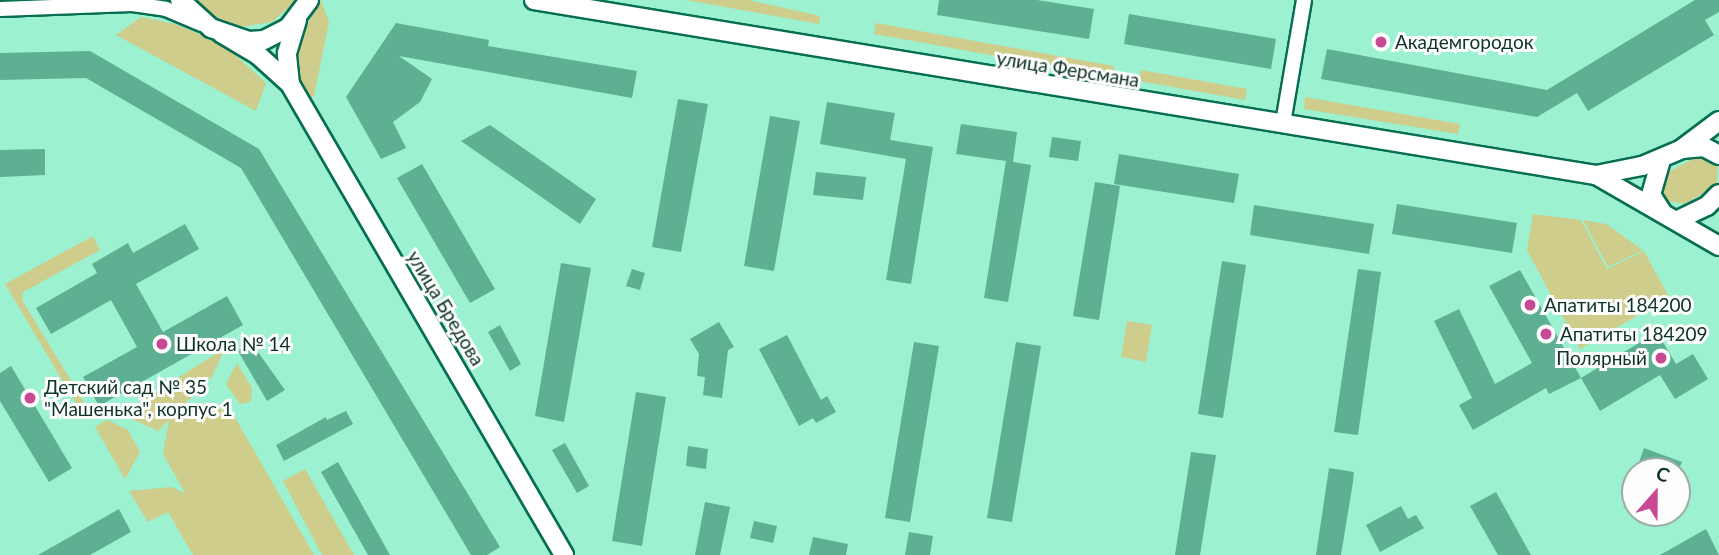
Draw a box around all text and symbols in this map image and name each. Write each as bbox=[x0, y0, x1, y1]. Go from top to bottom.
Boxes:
place label: Академгородок bbox=[1395, 31, 1533, 53]
marker: Академгородок bbox=[1373, 34, 1389, 50]
street label: улица Ферсмана bbox=[995, 46, 1141, 92]
street label: улица Бредова bbox=[403, 246, 489, 370]
place label: Апатиты 184200 bbox=[1544, 294, 1692, 316]
marker: Апатиты 184200 bbox=[1522, 297, 1538, 313]
place label: Апатиты 184209 bbox=[1560, 323, 1708, 345]
marker: Апатиты 184209 bbox=[1538, 326, 1554, 342]
place label: Школа № 14 bbox=[176, 333, 291, 355]
marker: Школа № 14 bbox=[154, 336, 170, 352]
place label: Полярный bbox=[1556, 347, 1647, 369]
marker: Полярный bbox=[1653, 350, 1669, 366]
place label: Детский сад № 35 "Машенька", корпус 1 bbox=[44, 376, 233, 420]
marker: Детский сад № 35 "Машенька", корпус 1 bbox=[22, 390, 38, 406]
north arrow bbox=[1621, 457, 1691, 527]
text: С bbox=[1653, 461, 1673, 487]

